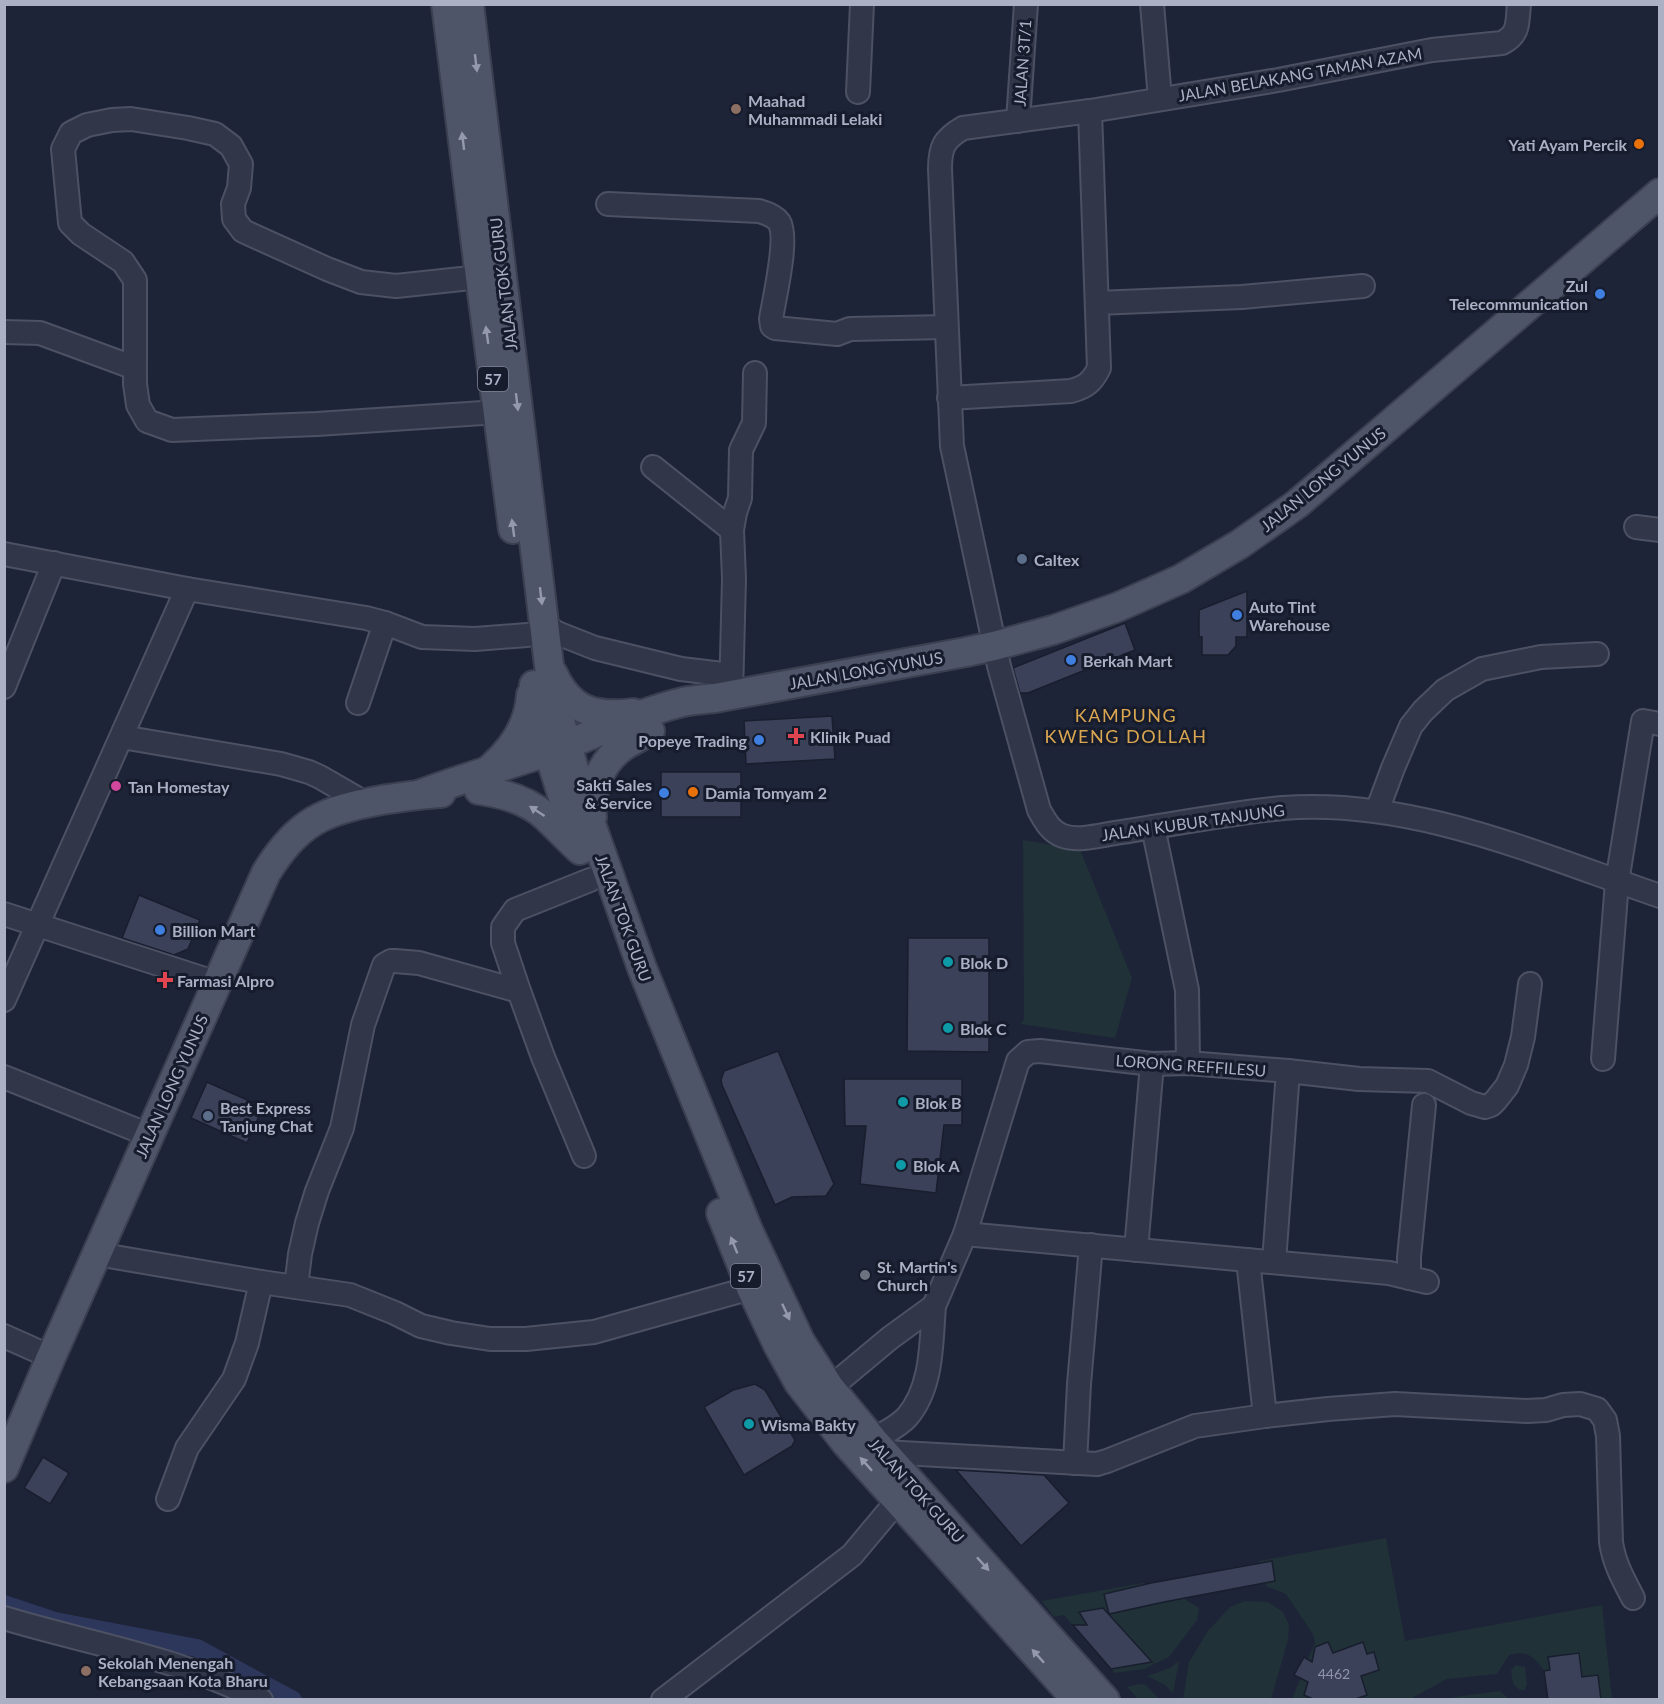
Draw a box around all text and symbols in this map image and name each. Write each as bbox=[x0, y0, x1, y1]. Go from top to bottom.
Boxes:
street label: JALAN 3T/1 bbox=[1009, 19, 1035, 107]
street label: JALAN BELAKANG TAMAN AZAM bbox=[1177, 43, 1423, 105]
one-way arrow bbox=[471, 53, 481, 72]
place label: Maahad Muhammadi Lelaki bbox=[748, 91, 882, 128]
marker: Maahad Muhammadi Lelaki bbox=[729, 102, 743, 116]
one-way arrow bbox=[458, 132, 468, 151]
place label: Yati Ayam Percik bbox=[1508, 135, 1627, 154]
marker: Yati Ayam Percik bbox=[1632, 137, 1646, 151]
street label: JALAN TOK GURU bbox=[485, 216, 521, 352]
place label: Zul Telecommunication bbox=[1449, 276, 1588, 313]
marker: Zul Telecommunication bbox=[1593, 287, 1607, 301]
one-way arrow bbox=[483, 325, 492, 344]
road number: 57 bbox=[478, 367, 508, 391]
one-way arrow bbox=[513, 393, 522, 412]
street label: JALAN LONG YUNUS bbox=[1257, 423, 1389, 535]
one-way arrow bbox=[508, 519, 518, 538]
place label: Caltex bbox=[1034, 550, 1080, 569]
marker: Caltex bbox=[1015, 552, 1029, 566]
one-way arrow bbox=[536, 586, 546, 605]
place label: Auto Tint Warehouse bbox=[1248, 597, 1331, 634]
marker: Auto Tint Warehouse bbox=[1230, 608, 1244, 622]
street label: JALAN LONG YUNUS bbox=[788, 647, 944, 693]
place label: Berkah Mart bbox=[1083, 651, 1173, 670]
marker: Berkah Mart bbox=[1064, 653, 1078, 667]
district label: KAMPUNG KWENG DOLLAH bbox=[1045, 704, 1207, 747]
marker: Klinik Puad bbox=[787, 727, 805, 745]
place label: Klinik Puad bbox=[810, 727, 891, 746]
place label: Popeye Trading bbox=[638, 731, 748, 750]
marker: Popeye Trading bbox=[752, 733, 766, 747]
place label: Sakti Sales & Service bbox=[576, 775, 652, 812]
place label: Tan Homestay bbox=[128, 777, 230, 796]
marker: Tan Homestay bbox=[109, 779, 123, 793]
place label: Damia Tomyam 2 bbox=[705, 783, 827, 802]
marker: Damia Tomyam 2 bbox=[686, 785, 700, 799]
marker: Sakti Sales & Service bbox=[657, 786, 671, 800]
street label: JALAN KUBUR TANJUNG bbox=[1100, 800, 1286, 844]
one-way arrow bbox=[529, 805, 545, 817]
street label: JALAN TOK GURU bbox=[592, 852, 656, 984]
place label: Billion Mart bbox=[172, 921, 256, 940]
marker: Billion Mart bbox=[153, 923, 167, 937]
place label: Blok D bbox=[960, 953, 1008, 972]
marker: Blok D bbox=[941, 955, 955, 969]
place label: Farmasi Alpro bbox=[177, 971, 274, 990]
marker: Farmasi Alpro bbox=[158, 973, 172, 987]
street label: JALAN LONG YUNUS bbox=[131, 1011, 211, 1161]
place label: Blok C bbox=[960, 1019, 1007, 1038]
marker: Blok C bbox=[941, 1021, 955, 1035]
street label: LORONG REFFILESU bbox=[1115, 1050, 1267, 1080]
place label: Blok B bbox=[915, 1093, 962, 1112]
marker: Blok B bbox=[896, 1095, 910, 1109]
place label: Best Express Tanjung Chat bbox=[220, 1098, 313, 1135]
marker: Best Express Tanjung Chat bbox=[201, 1109, 215, 1123]
place label: Blok A bbox=[913, 1156, 960, 1175]
marker: Blok A bbox=[894, 1158, 908, 1172]
one-way arrow bbox=[728, 1236, 738, 1254]
place label: St. Martin's Church bbox=[877, 1257, 957, 1294]
road number: 57 bbox=[731, 1264, 761, 1288]
marker: St. Martin's Church bbox=[858, 1268, 872, 1282]
one-way arrow bbox=[782, 1304, 791, 1321]
place label: Wisma Bakty bbox=[761, 1415, 856, 1434]
marker: Wisma Bakty bbox=[742, 1417, 756, 1431]
street label: JALAN TOK GURU bbox=[865, 1434, 969, 1546]
one-way arrow bbox=[859, 1457, 873, 1472]
one-way arrow bbox=[976, 1556, 989, 1571]
one-way arrow bbox=[1032, 1649, 1045, 1664]
place label: Sekolah Menengah Kebangsaan Kota Bharu bbox=[98, 1653, 268, 1690]
marker: Sekolah Menengah Kebangsaan Kota Bharu bbox=[79, 1664, 93, 1678]
house number: 4462 bbox=[1318, 1665, 1350, 1682]

